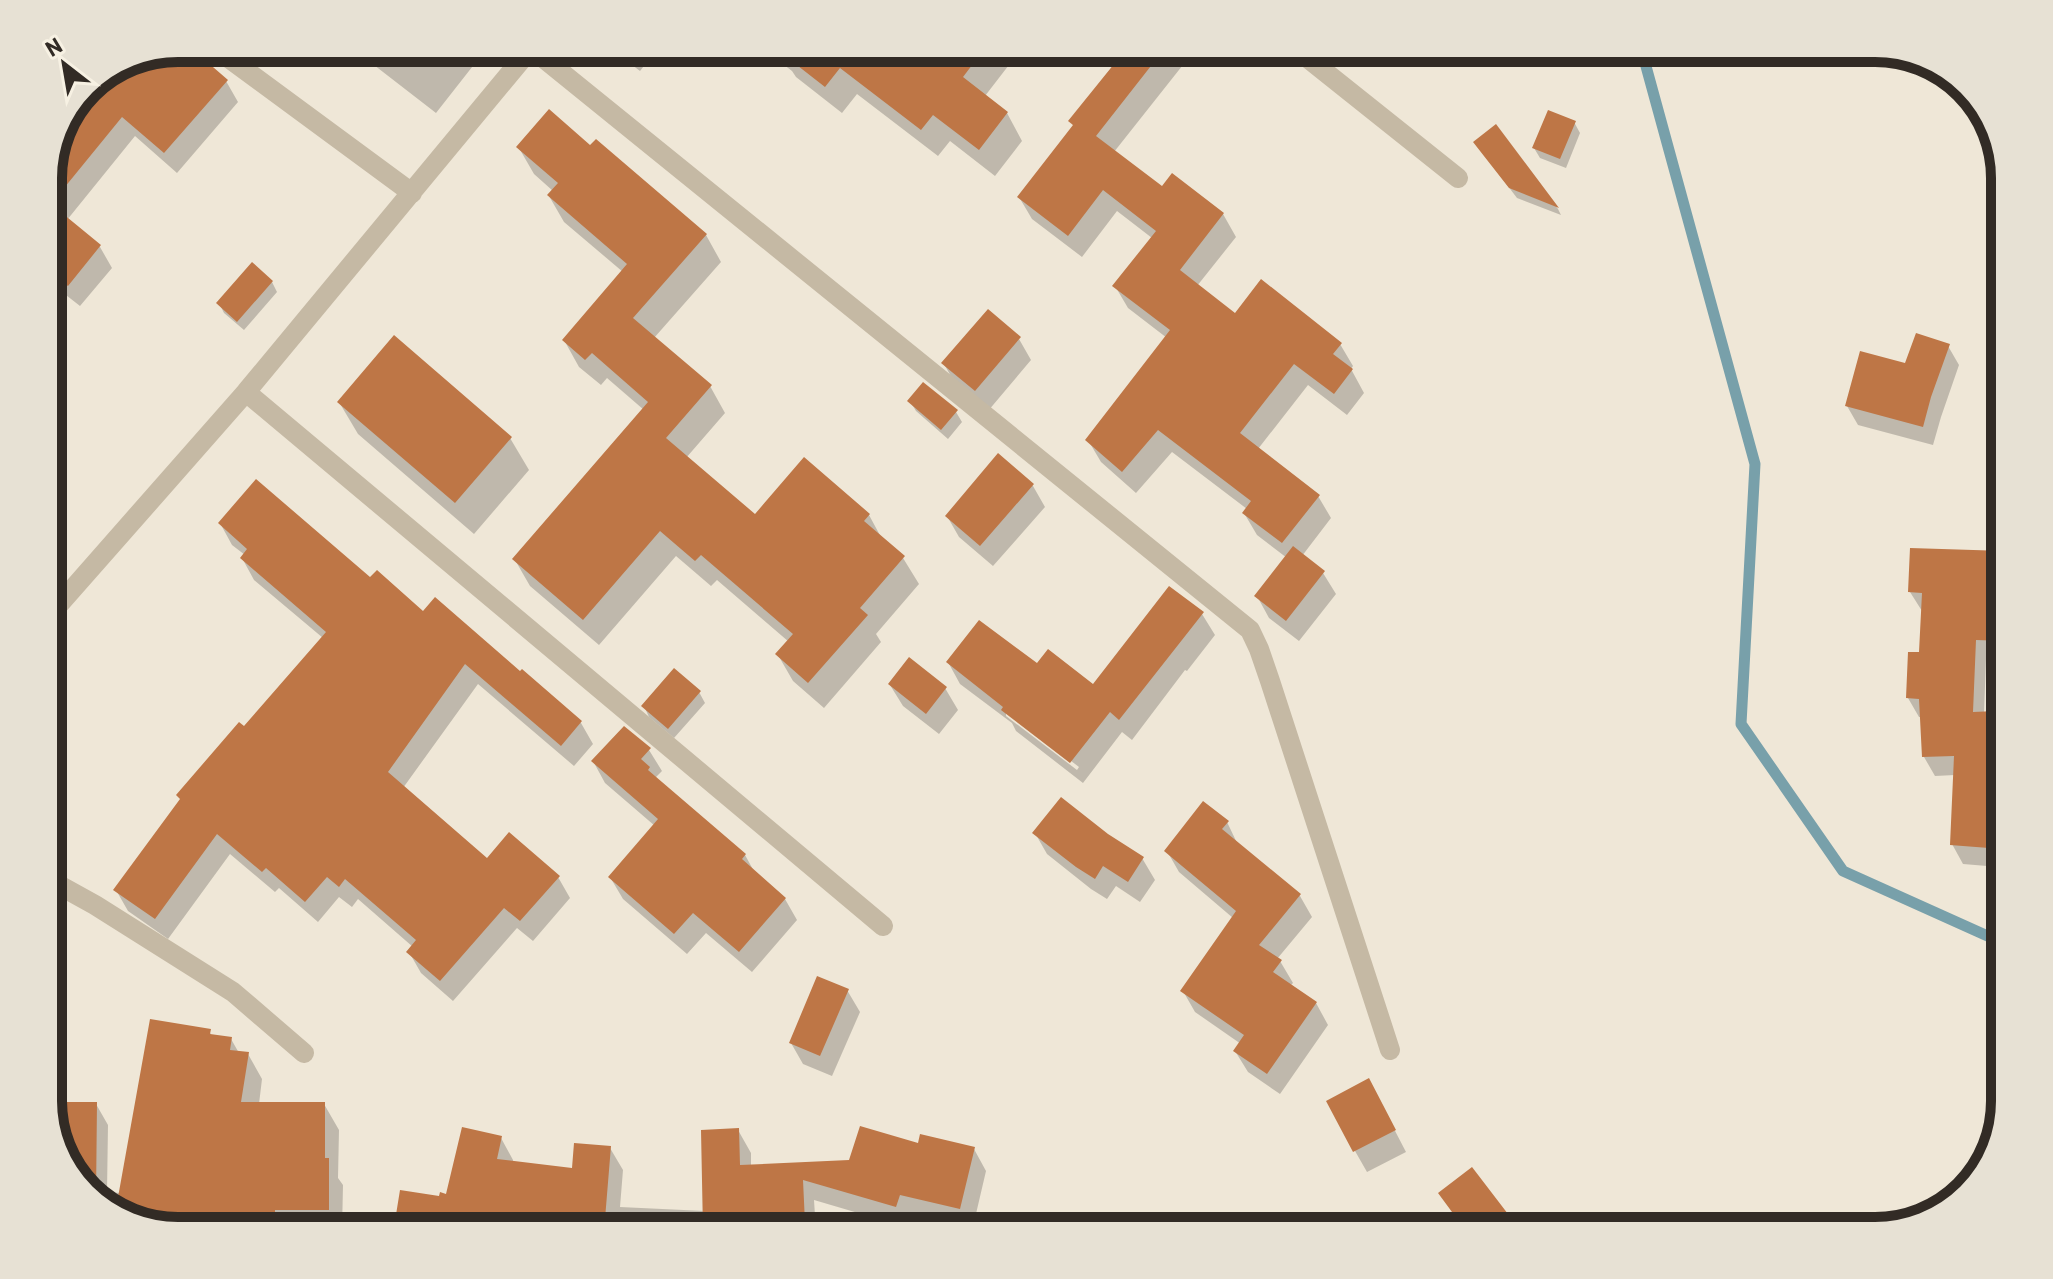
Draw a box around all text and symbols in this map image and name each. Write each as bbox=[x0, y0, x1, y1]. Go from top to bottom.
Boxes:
north arrow bbox=[24, 24, 104, 104]
text: N bbox=[40, 31, 66, 61]

